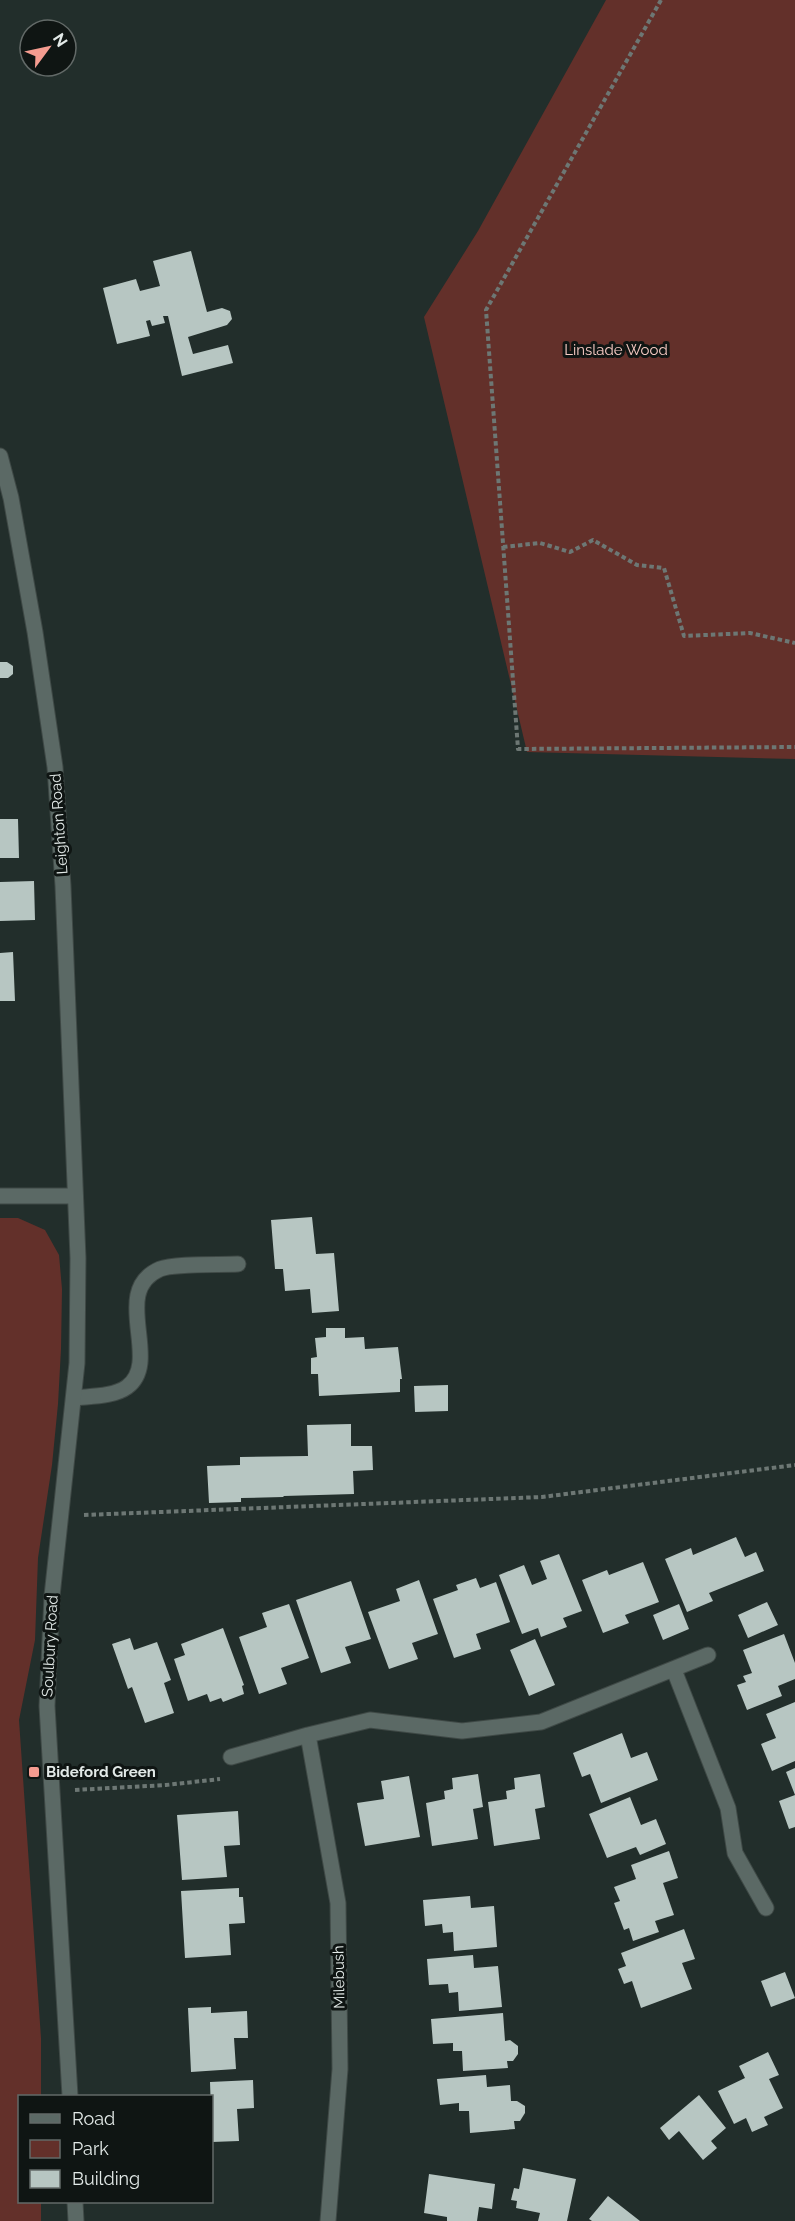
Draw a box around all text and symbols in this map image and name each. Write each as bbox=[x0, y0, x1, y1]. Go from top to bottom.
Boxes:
north arrow bbox=[18, 18, 78, 78]
text: N bbox=[49, 30, 71, 50]
park label: Linslade Wood bbox=[564, 341, 668, 359]
street label: Leighton Road bbox=[47, 773, 71, 875]
street label: Soulbury Road bbox=[38, 1595, 62, 1697]
place label: Bideford Green bbox=[46, 1763, 156, 1781]
marker: Bideford Green bbox=[27, 1765, 41, 1779]
street label: Milebush bbox=[329, 1945, 349, 2009]
legend bbox=[18, 2095, 213, 2203]
text: Road bbox=[72, 2108, 115, 2129]
text: Park bbox=[72, 2138, 109, 2159]
text: Building bbox=[72, 2168, 140, 2189]

